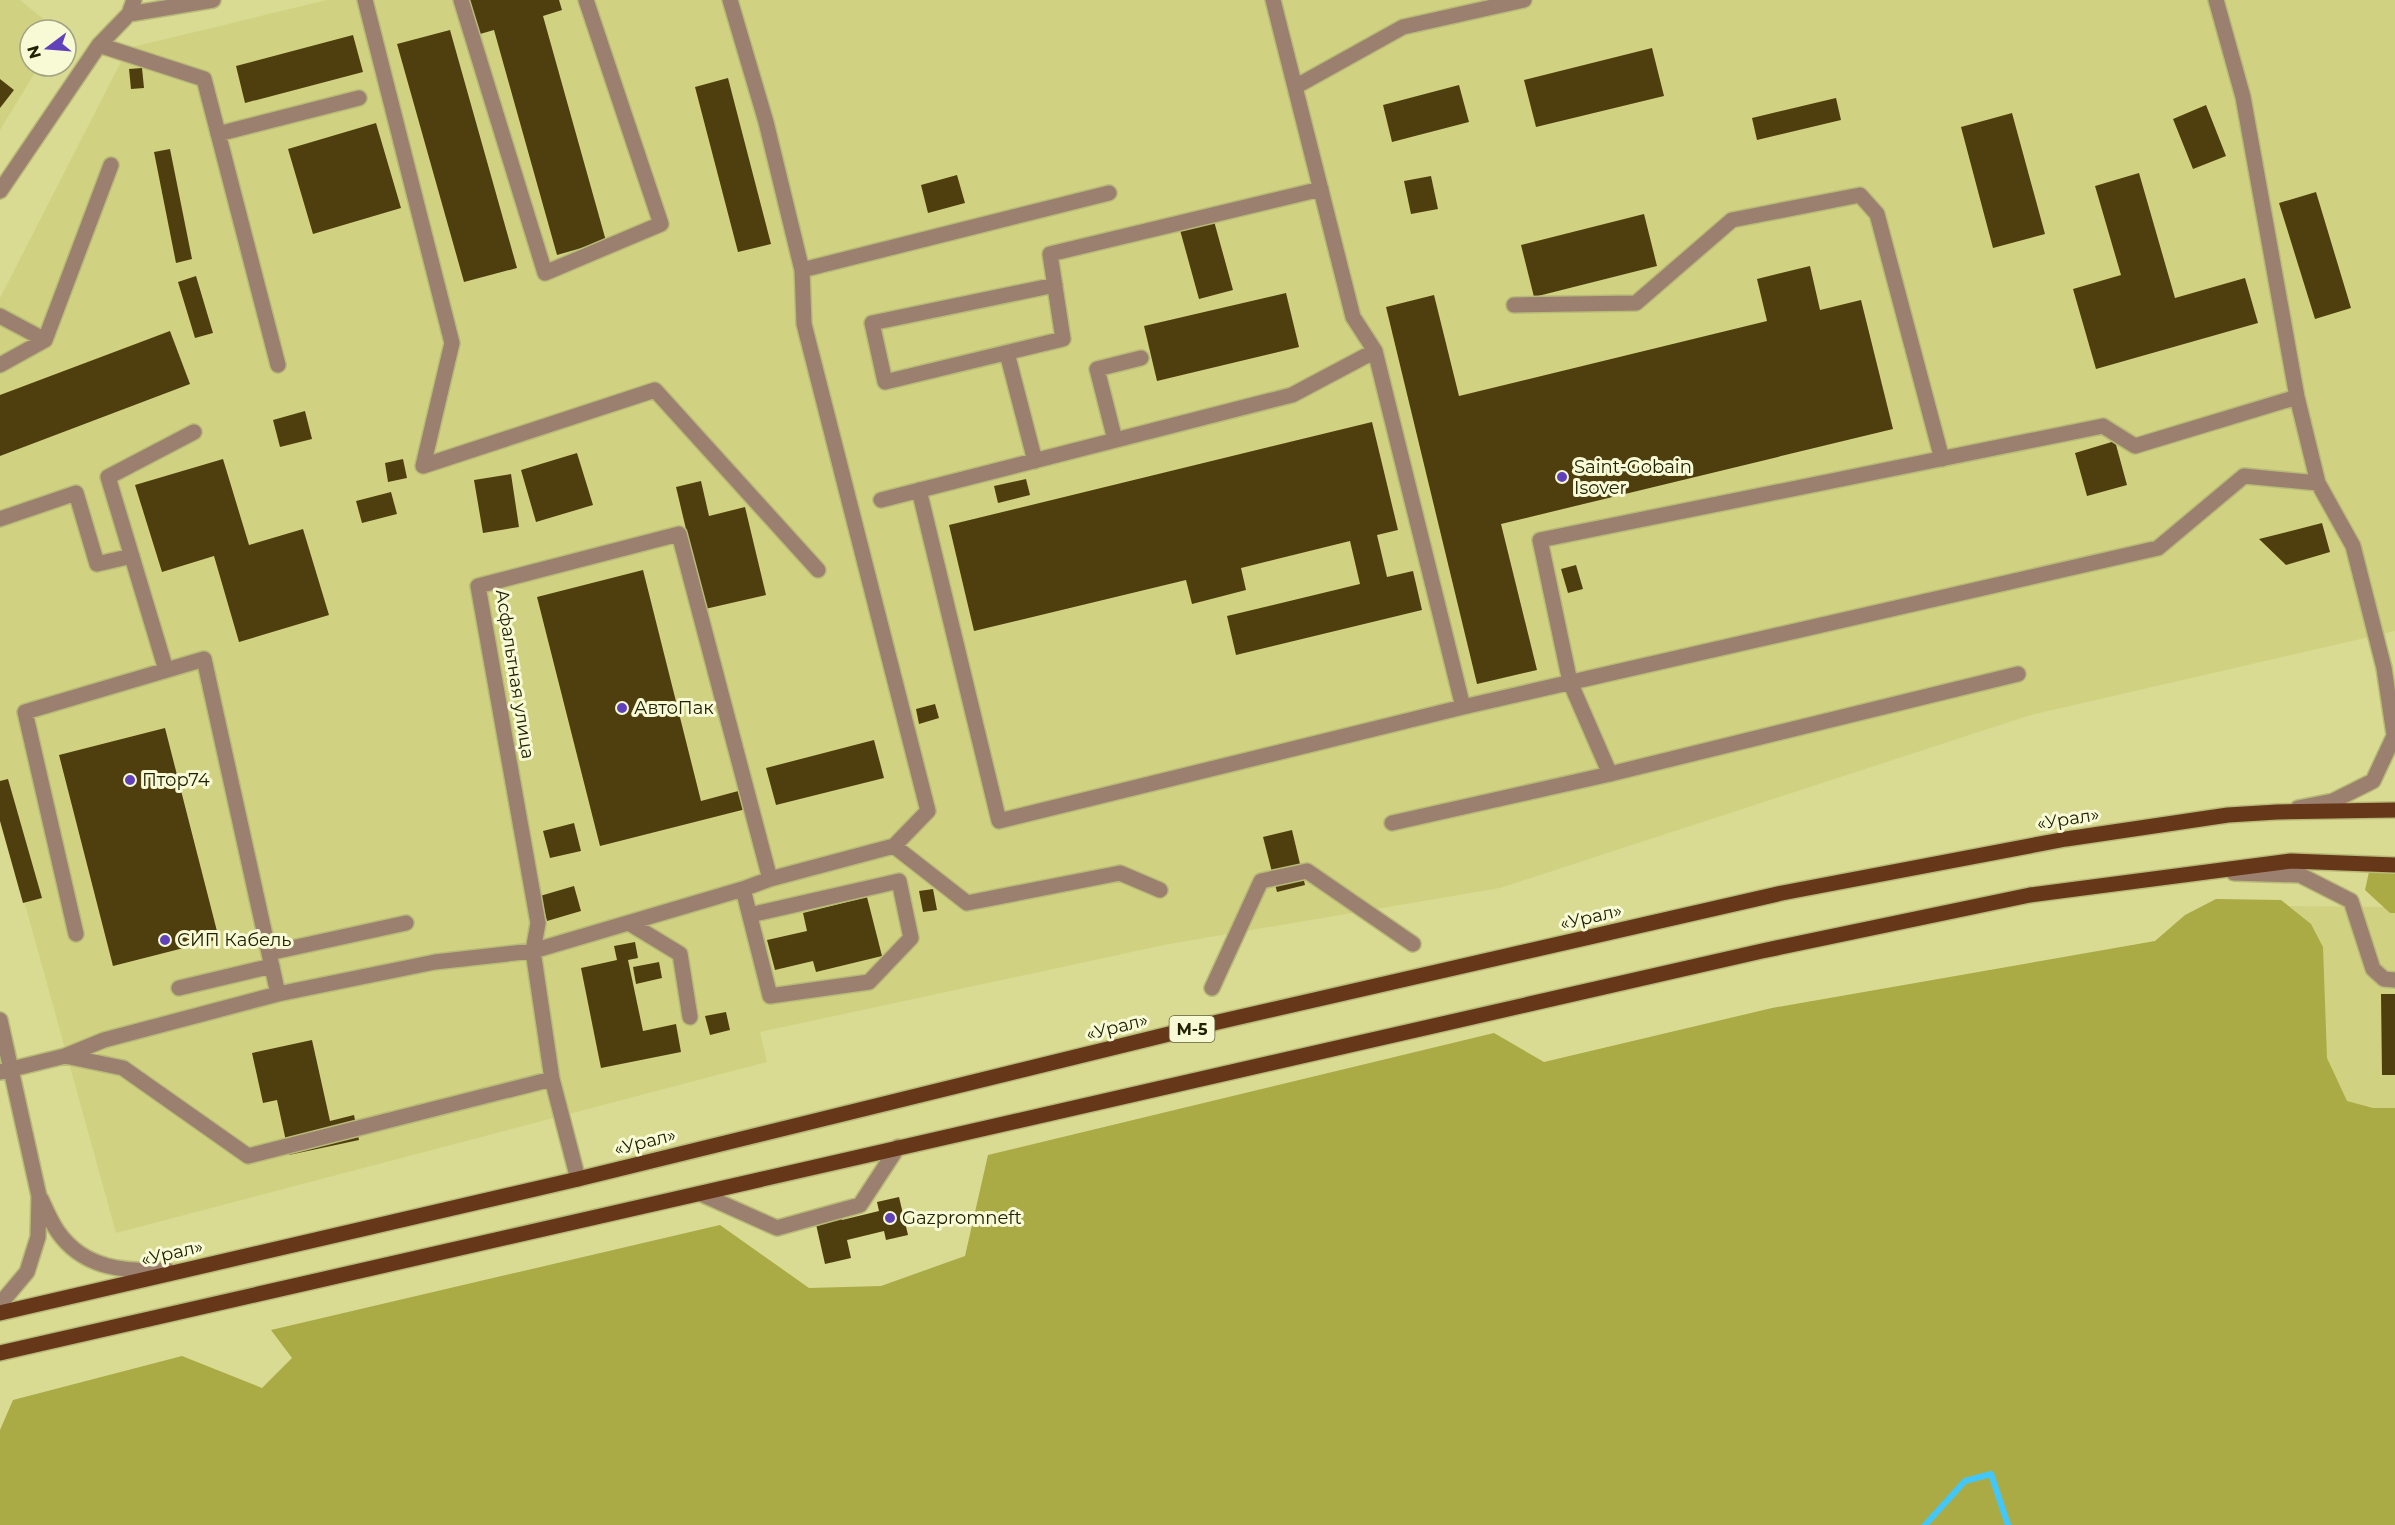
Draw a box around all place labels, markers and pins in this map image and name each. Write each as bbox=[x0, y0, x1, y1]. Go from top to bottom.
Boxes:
place label: Saint-Gobain Isover bbox=[1574, 456, 1692, 499]
marker: Saint-Gobain Isover bbox=[1555, 470, 1569, 484]
place label: АвтоПак bbox=[634, 697, 714, 719]
marker: АвтоПак bbox=[615, 701, 629, 715]
place label: Птор74 bbox=[142, 769, 210, 791]
marker: Птор74 bbox=[123, 773, 137, 787]
place label: СИП Кабель bbox=[177, 929, 291, 951]
marker: СИП Кабель bbox=[158, 933, 172, 947]
place label: Gazpromneft bbox=[902, 1207, 1022, 1229]
marker: Gazpromneft bbox=[883, 1211, 897, 1225]

